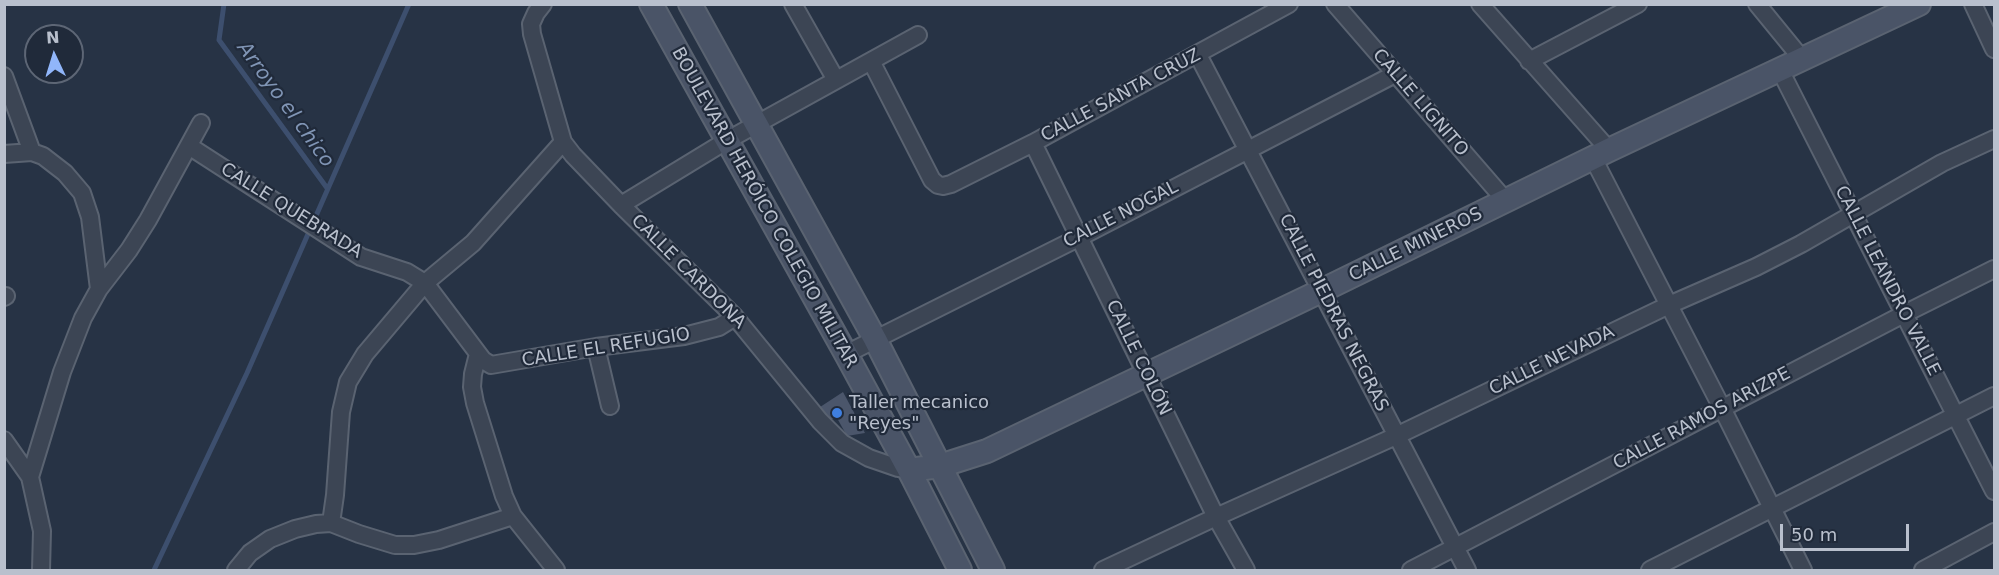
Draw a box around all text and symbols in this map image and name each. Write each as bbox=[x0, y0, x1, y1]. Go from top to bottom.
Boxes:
north arrow bbox=[24, 24, 84, 84]
text: N bbox=[45, 28, 60, 47]
water label: Arroyo el chico bbox=[231, 37, 339, 173]
street label: BOULEVARD HERÓICO COLEGIO MILITAR bbox=[666, 44, 862, 372]
street label: CALLE SANTA CRUZ bbox=[1038, 45, 1204, 147]
street label: CALLE LIGNITO bbox=[1367, 45, 1473, 161]
street label: CALLE QUEBRADA bbox=[216, 159, 366, 263]
street label: CALLE NOGAL bbox=[1060, 177, 1182, 253]
street label: CALLE LEANDRO VALLE bbox=[1830, 182, 1944, 380]
street label: CALLE MINEROS bbox=[1346, 203, 1486, 287]
street label: CALLE CARDONA bbox=[626, 210, 750, 334]
street label: CALLE PIEDRAS NEGRAS bbox=[1274, 211, 1392, 415]
street label: CALLE COLÓN bbox=[1101, 297, 1175, 419]
street label: CALLE NEVADA bbox=[1486, 321, 1618, 401]
street label: CALLE EL REFUGIO bbox=[520, 324, 692, 372]
street label: CALLE RAMOS ARIZPE bbox=[1610, 363, 1794, 475]
place label: Taller mecanico "Reyes" bbox=[849, 392, 989, 434]
marker: Taller mecanico "Reyes" bbox=[830, 406, 844, 420]
scale bar bbox=[1783, 512, 1912, 550]
text: 50 m bbox=[1791, 524, 1837, 545]

